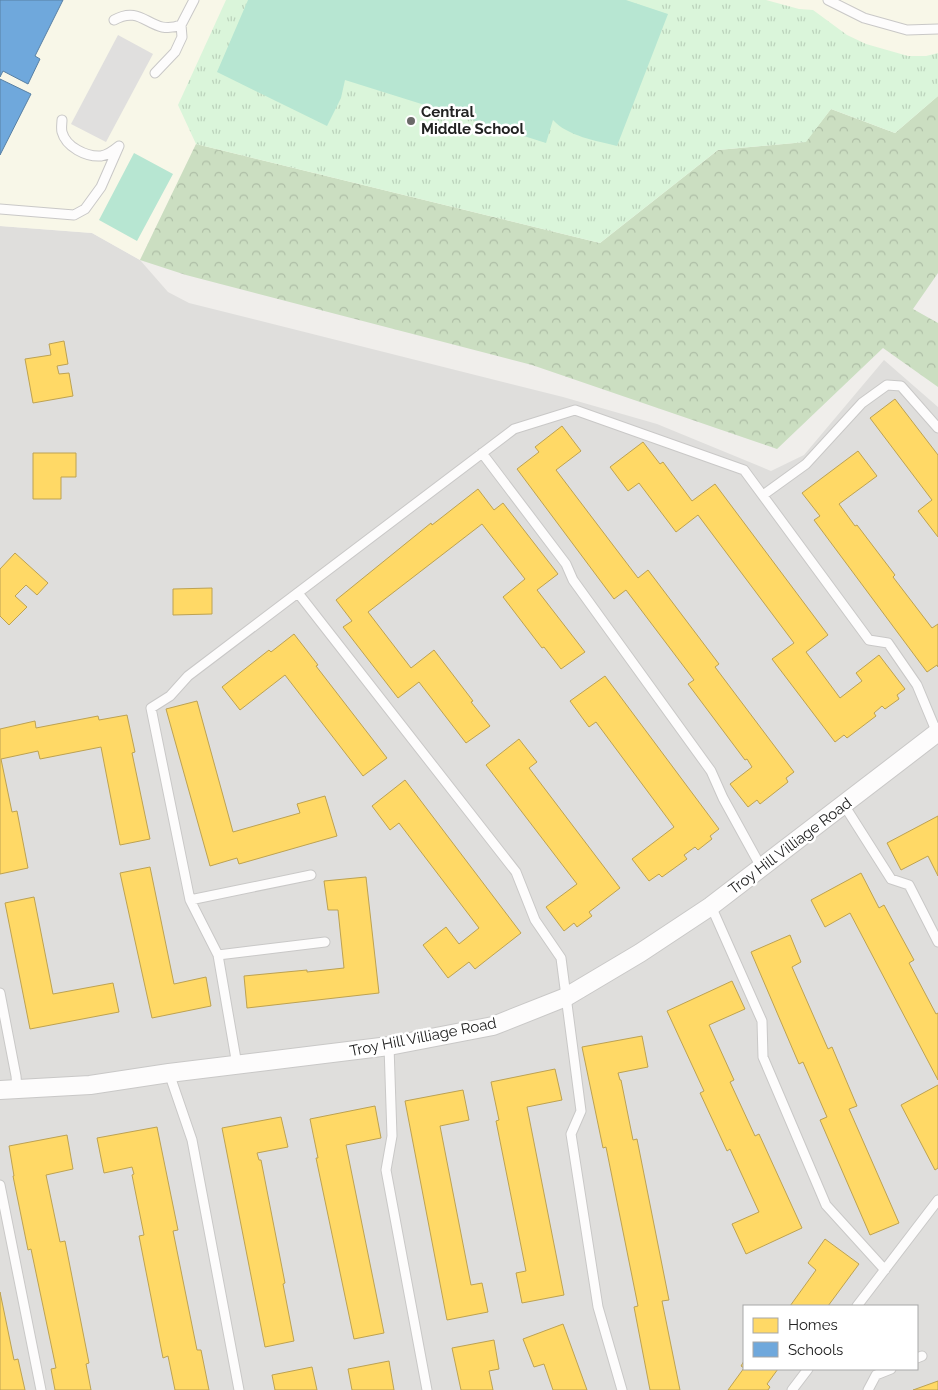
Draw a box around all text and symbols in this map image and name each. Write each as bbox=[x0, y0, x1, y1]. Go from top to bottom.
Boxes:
place label: Central Middle School bbox=[421, 103, 524, 138]
marker: Central Middle School bbox=[405, 115, 417, 127]
street label: Troy Hill Villiage Road bbox=[725, 794, 855, 898]
street label: Troy Hill Villiage Road bbox=[348, 1014, 498, 1060]
legend bbox=[743, 1305, 918, 1370]
text: Homes bbox=[788, 1316, 838, 1334]
text: Schools bbox=[788, 1341, 843, 1359]

